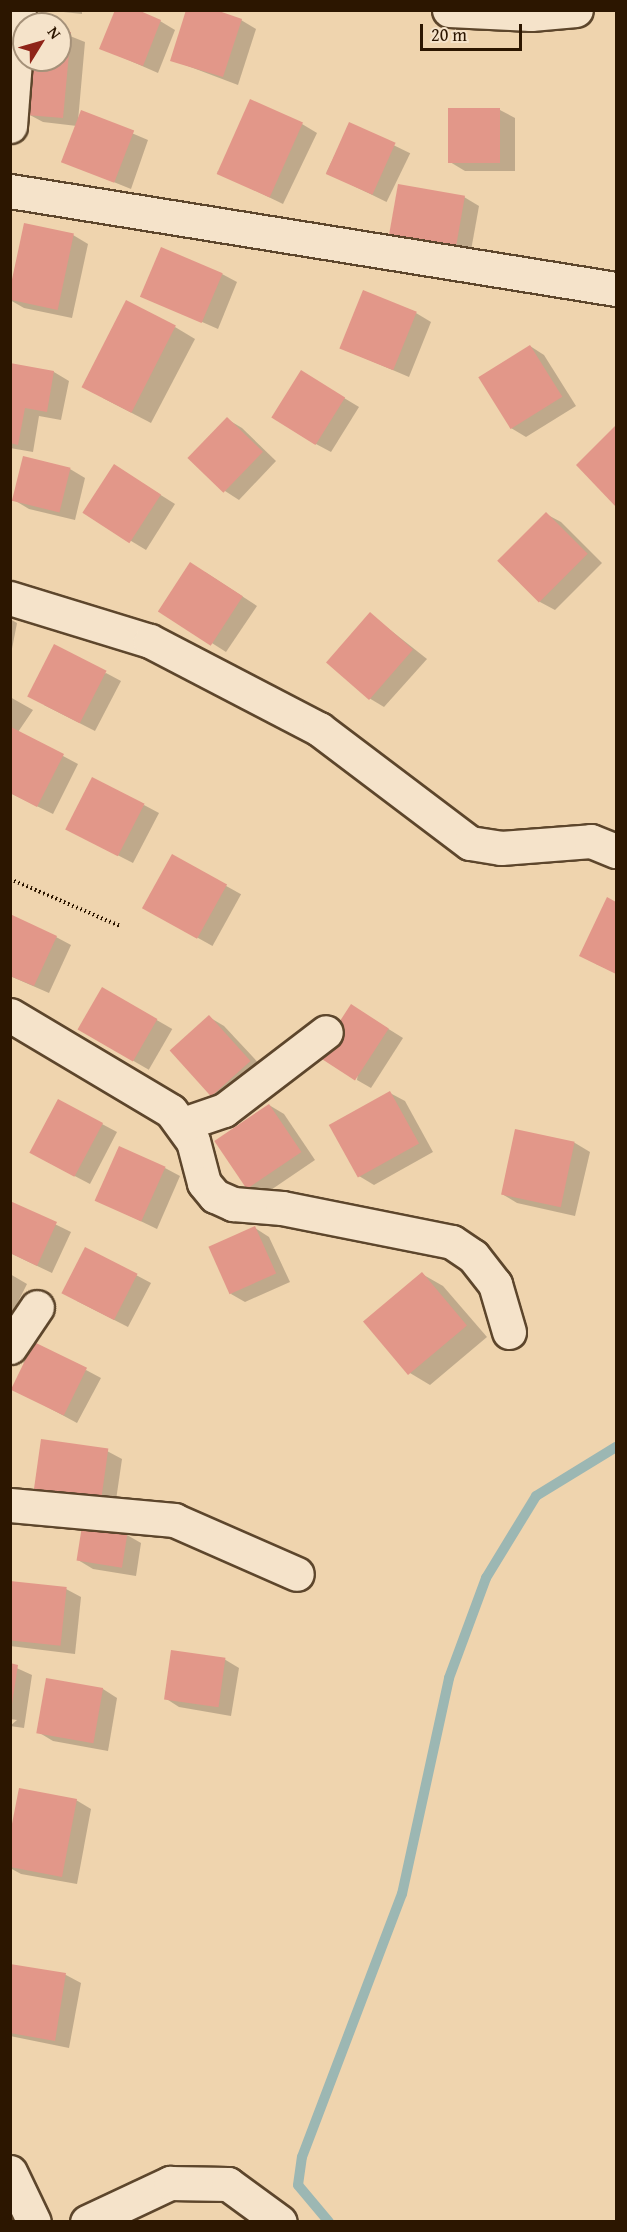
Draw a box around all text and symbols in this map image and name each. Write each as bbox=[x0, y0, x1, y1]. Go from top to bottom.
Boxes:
north arrow bbox=[12, 12, 72, 72]
scale bar bbox=[423, 12, 525, 50]
text: N bbox=[42, 21, 68, 44]
text: 20 m bbox=[431, 21, 467, 48]

